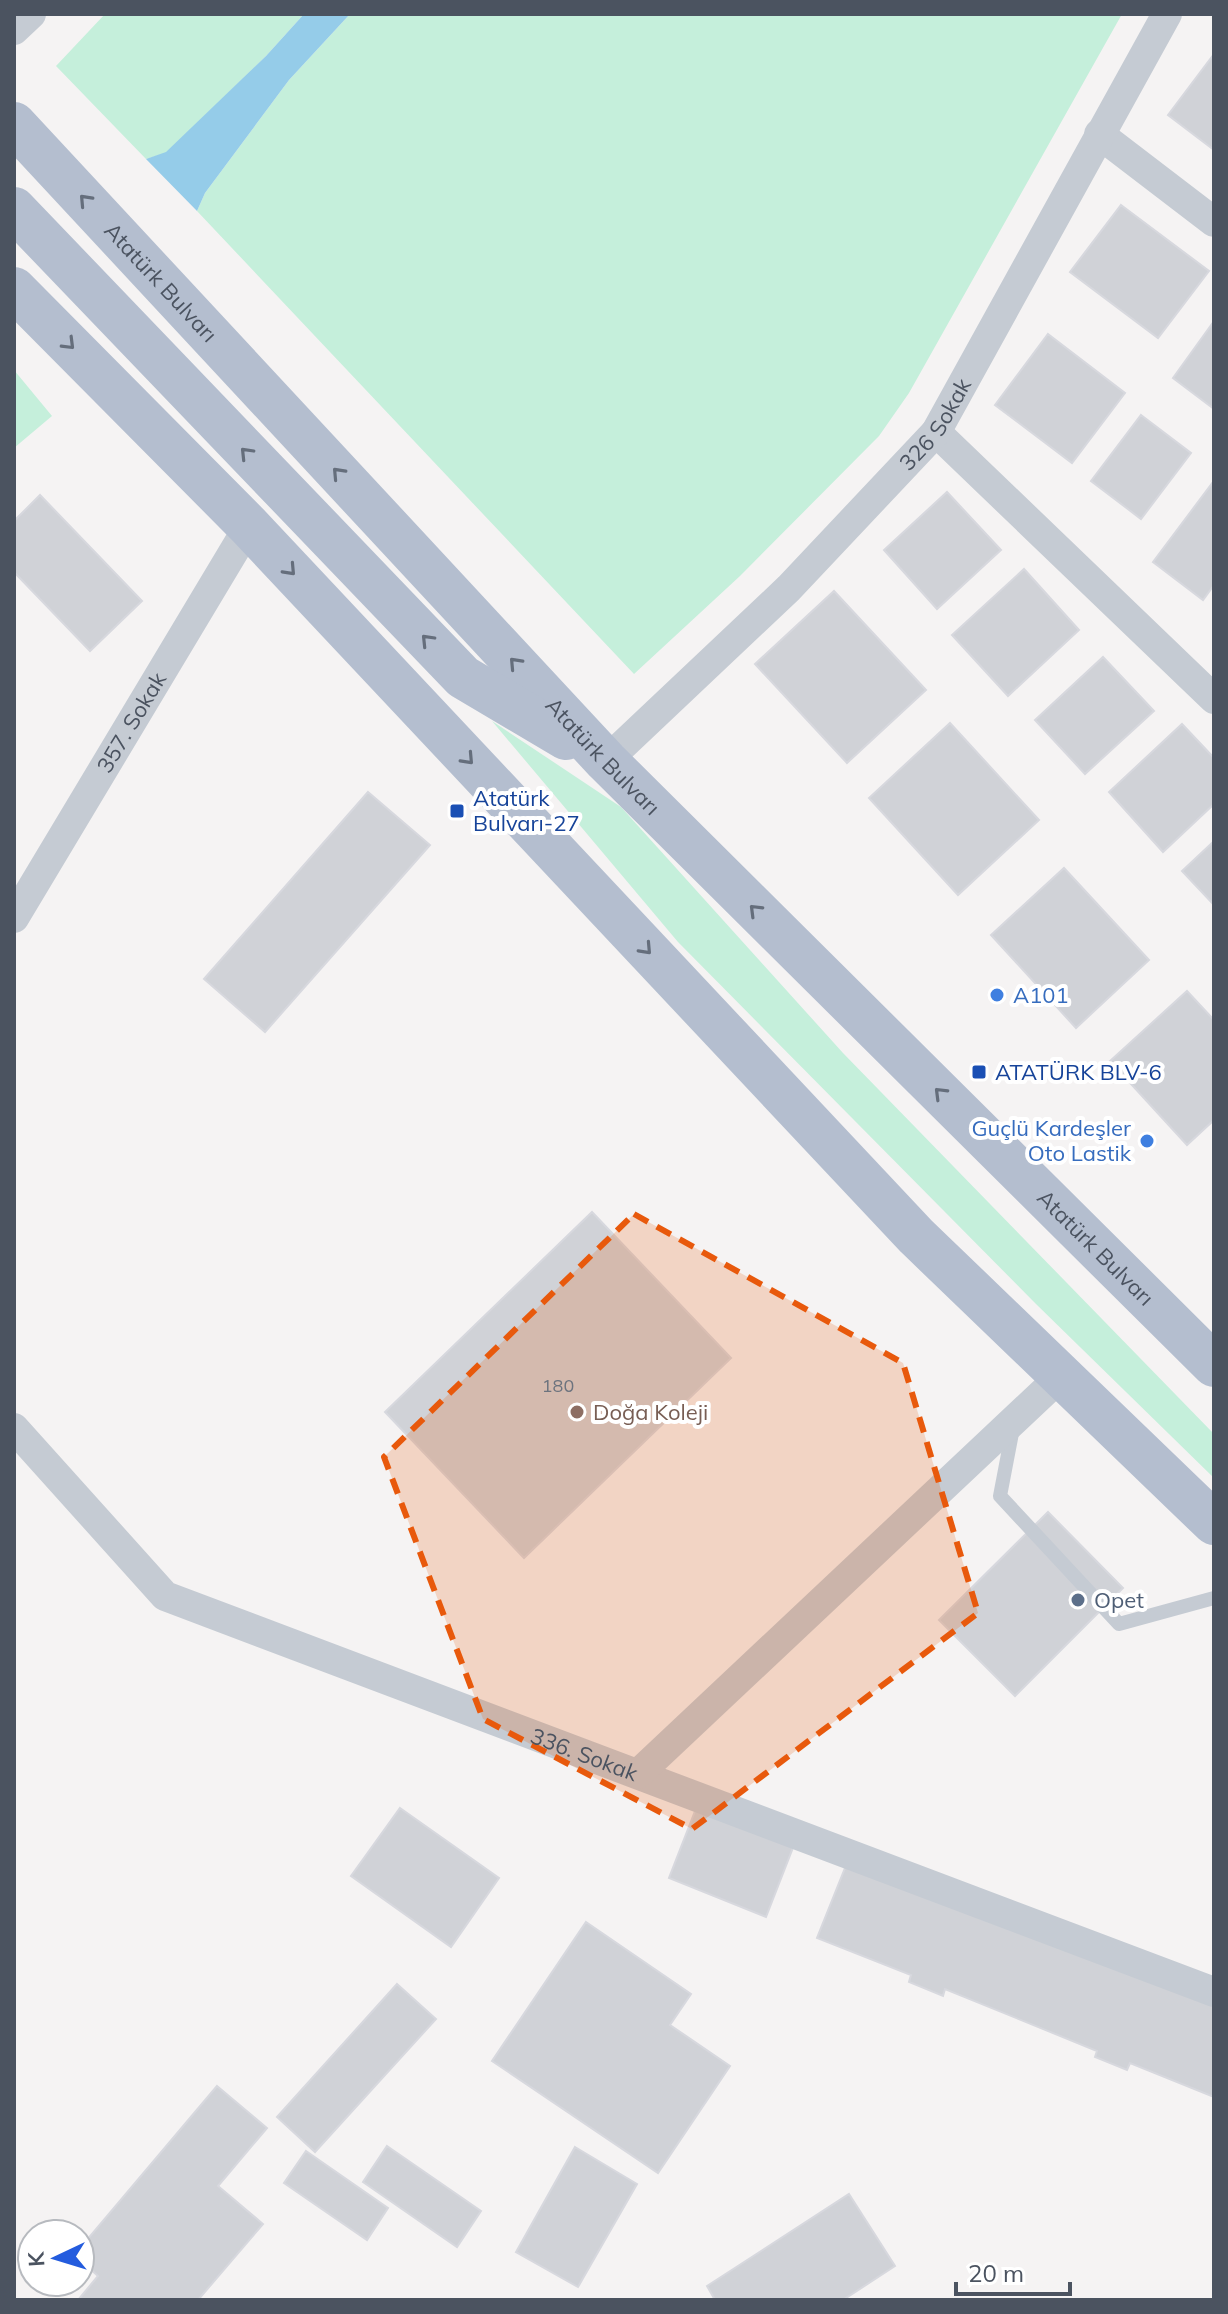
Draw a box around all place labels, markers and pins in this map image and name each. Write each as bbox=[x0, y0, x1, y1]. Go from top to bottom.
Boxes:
place label: Atatürk Bulvarı-27 bbox=[473, 784, 580, 837]
marker: Atatürk Bulvarı-27 bbox=[448, 802, 466, 820]
place label: A101 bbox=[1013, 981, 1069, 1009]
marker: A101 bbox=[988, 986, 1006, 1004]
place label: ATATÜRK BLV-6 bbox=[995, 1058, 1162, 1086]
marker: ATATÜRK BLV-6 bbox=[970, 1063, 988, 1081]
place label: Guçlü Kardeşler Oto Lastik bbox=[971, 1114, 1132, 1167]
marker: Guçlü Kardeşler Oto Lastik bbox=[1138, 1132, 1156, 1150]
place label: Doğa Koleji bbox=[593, 1398, 708, 1426]
marker: Doğa Koleji bbox=[568, 1403, 586, 1421]
place label: Opet bbox=[1094, 1586, 1144, 1614]
marker: Opet bbox=[1069, 1591, 1087, 1609]

